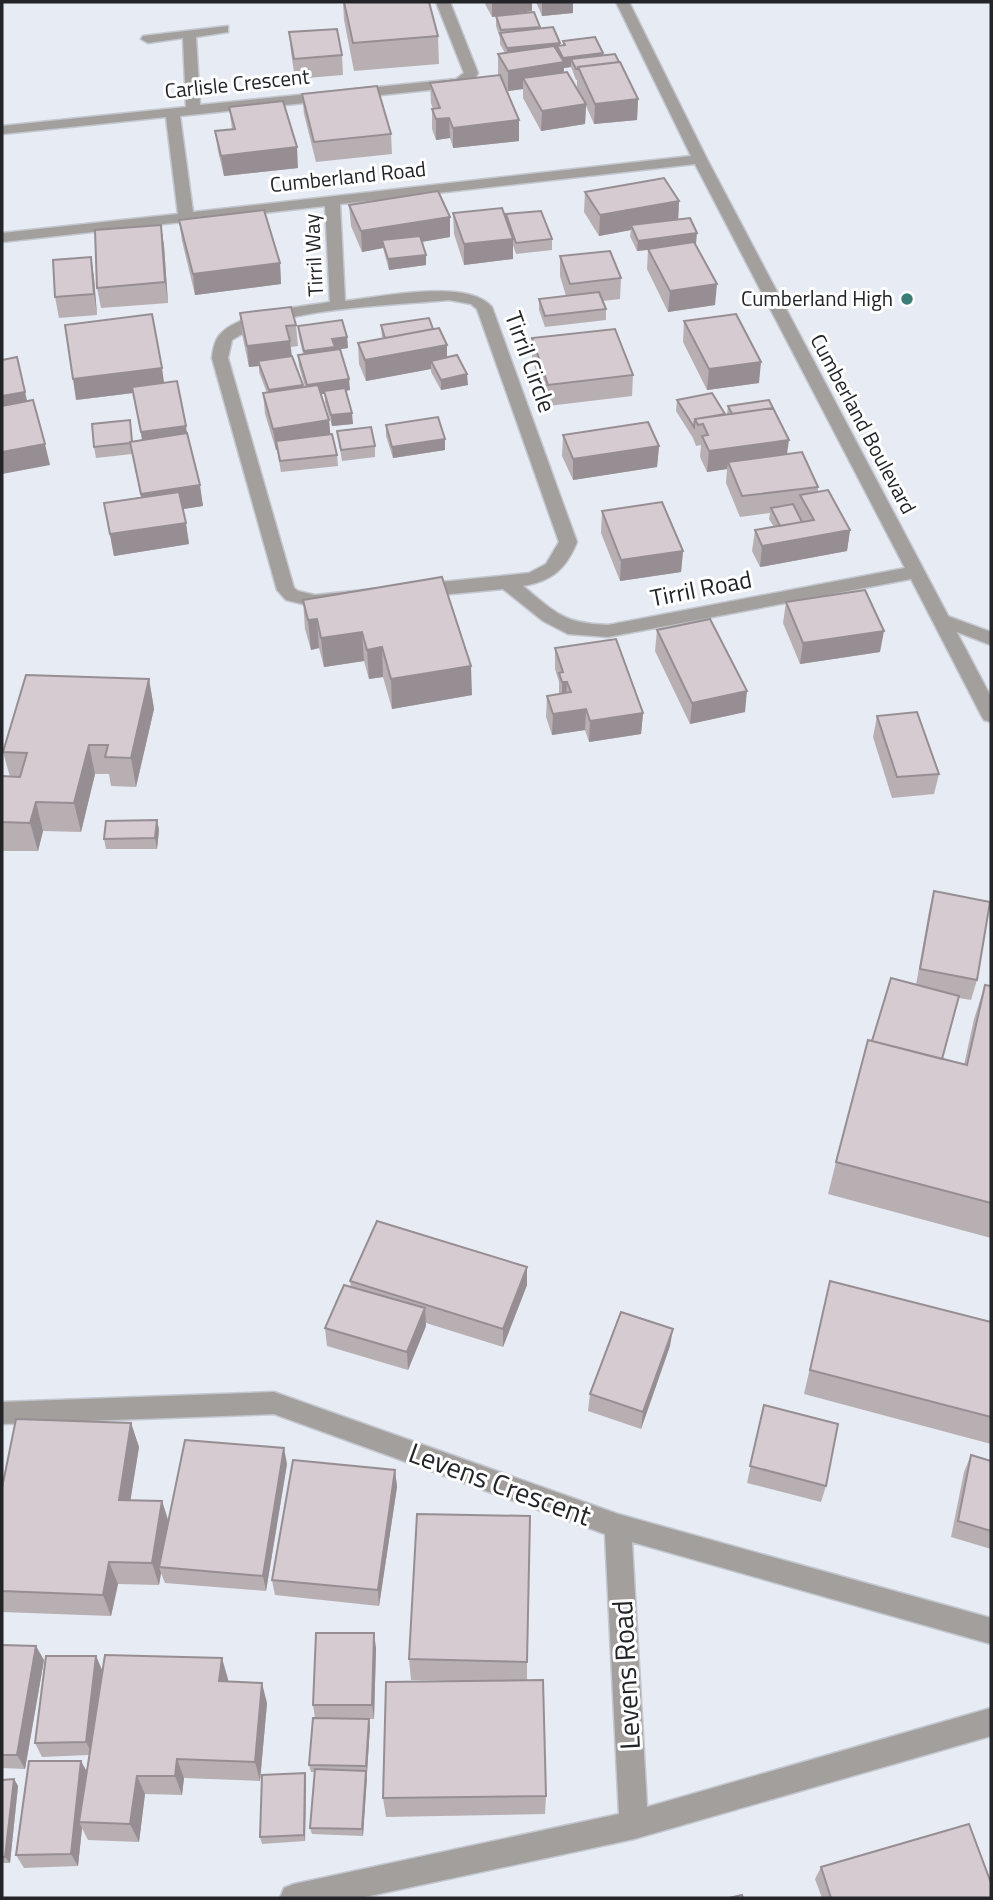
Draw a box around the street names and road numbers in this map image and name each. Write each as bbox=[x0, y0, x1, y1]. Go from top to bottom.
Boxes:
street label: Carlisle Crescent bbox=[163, 59, 312, 107]
street label: Cumberland Road bbox=[268, 152, 427, 200]
street label: Tirril Way bbox=[295, 213, 331, 297]
street label: Tirril Circle bbox=[496, 306, 566, 417]
street label: Cumberland Boulevard bbox=[803, 328, 925, 519]
street label: Tirril Road bbox=[647, 561, 755, 615]
street label: Levens Crescent bbox=[403, 1431, 598, 1537]
street label: Levens Road bbox=[600, 1599, 651, 1751]

